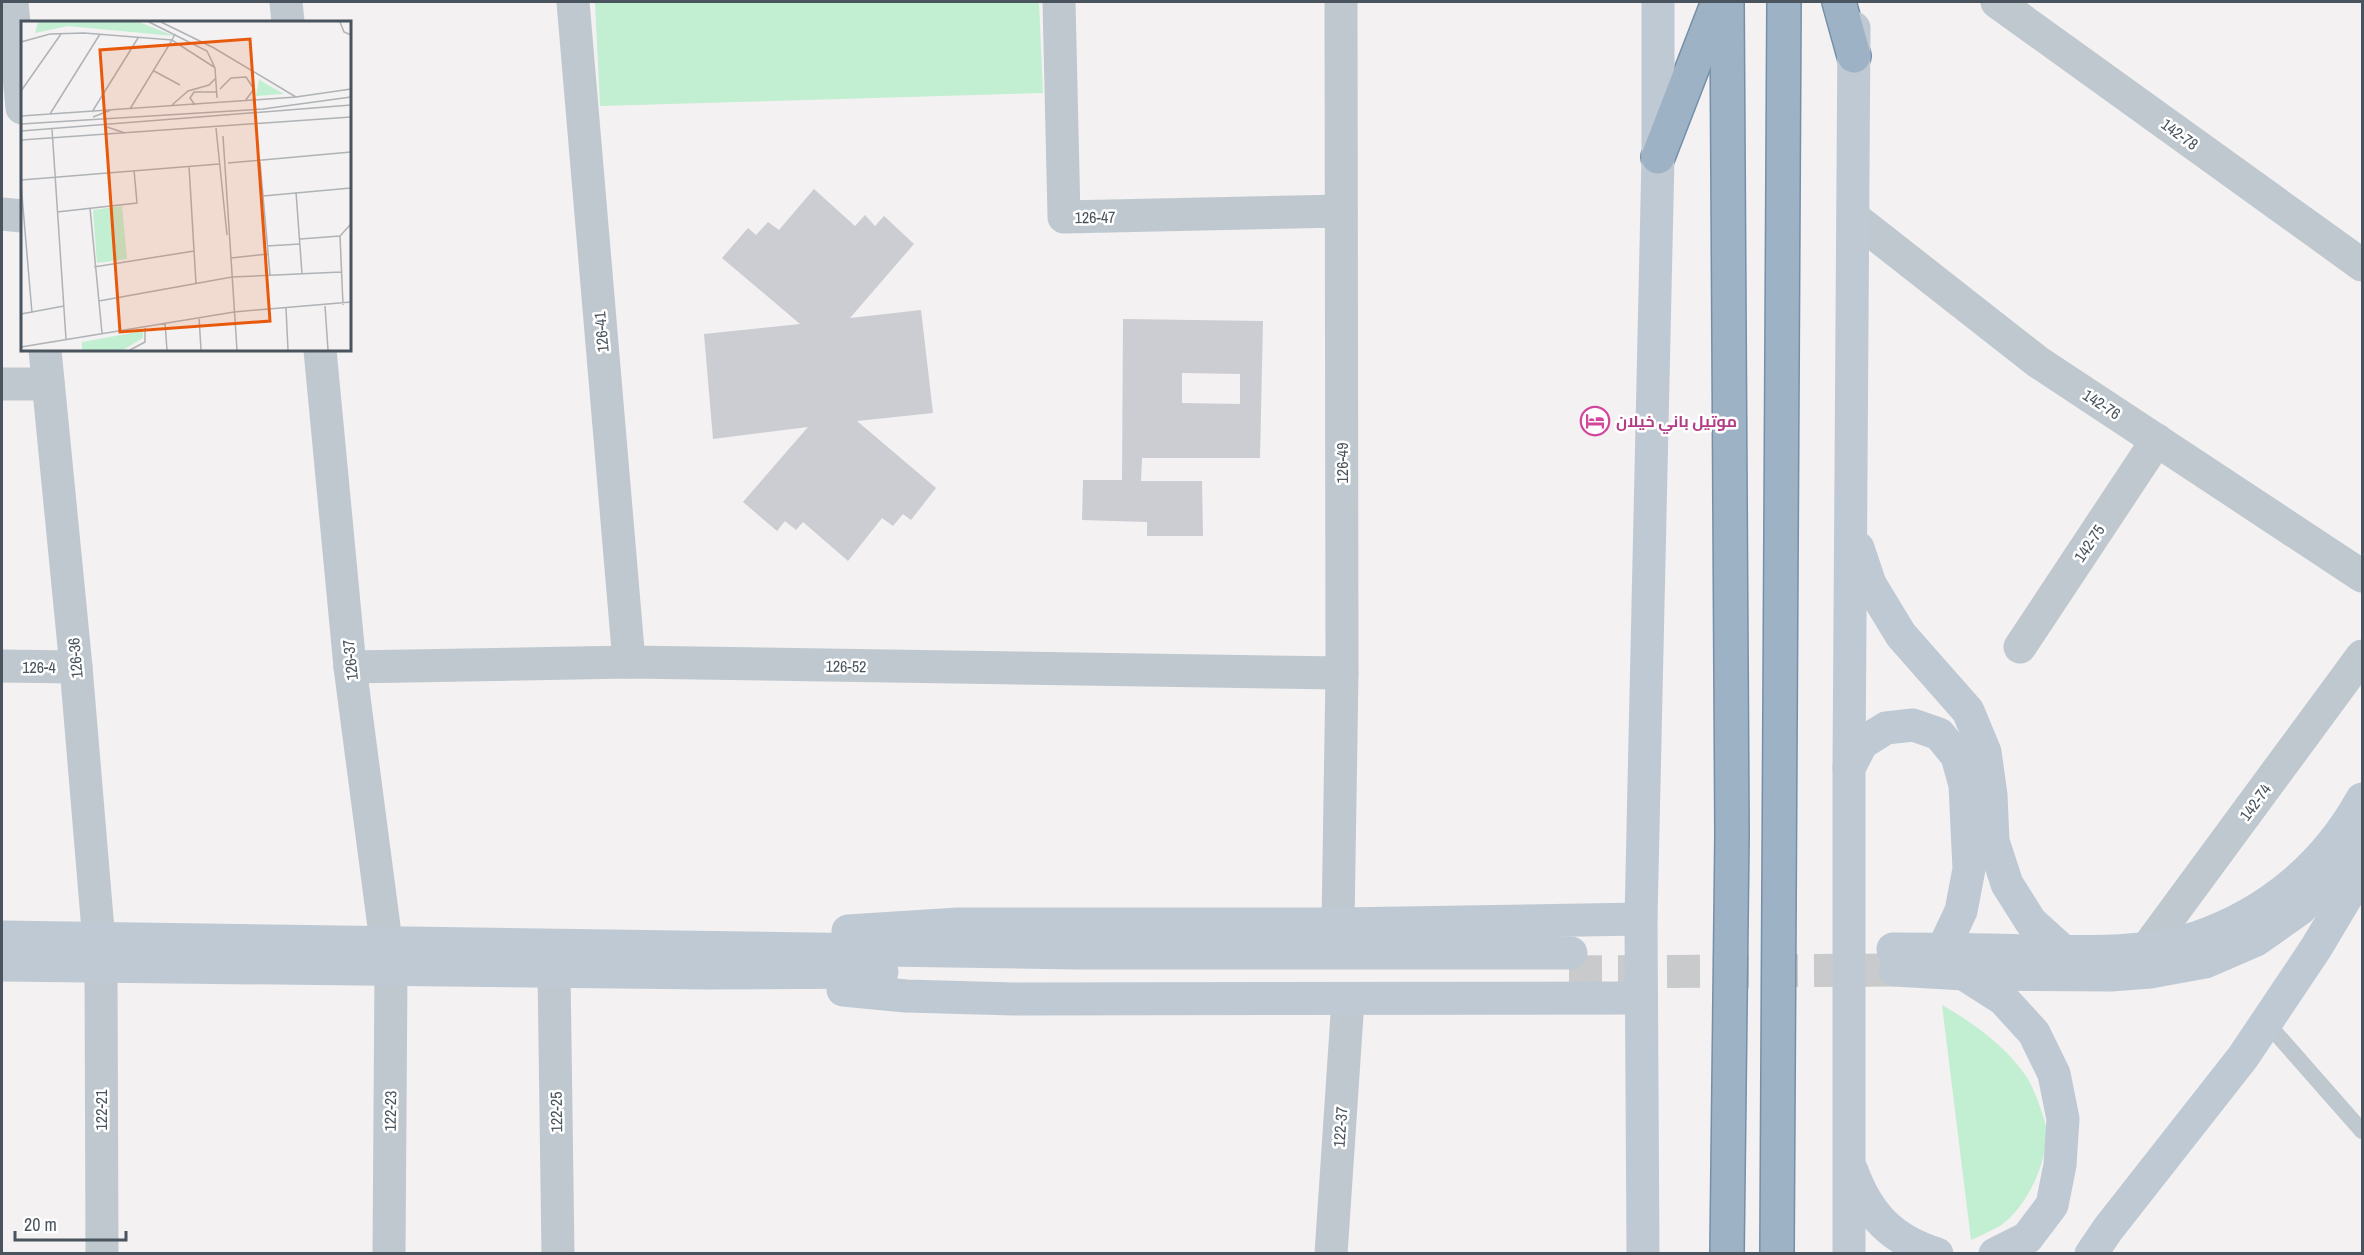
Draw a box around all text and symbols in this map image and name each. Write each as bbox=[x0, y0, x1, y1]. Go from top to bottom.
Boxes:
inset map bbox=[21, 21, 351, 351]
street label: 142-78 bbox=[2157, 113, 2203, 155]
street label: 126-47 bbox=[1074, 206, 1116, 228]
street label: 126-41 bbox=[588, 310, 614, 353]
street label: 142-76 bbox=[2079, 384, 2125, 424]
hotel icon: موتيل باني خيلان bbox=[1579, 405, 1611, 437]
place label: موتيل باني خيلان bbox=[1616, 410, 1737, 434]
street label: 126-49 bbox=[1331, 443, 1353, 483]
street label: 142-75 bbox=[2068, 520, 2110, 566]
street label: 126-36 bbox=[62, 637, 88, 679]
street label: 126-37 bbox=[337, 639, 363, 681]
street label: 126-52 bbox=[825, 655, 867, 677]
street label: 126-4 bbox=[22, 656, 56, 678]
street label: 142-74 bbox=[2234, 779, 2276, 825]
street label: 122-21 bbox=[90, 1089, 112, 1130]
street label: 122-23 bbox=[379, 1090, 401, 1132]
street label: 122-25 bbox=[545, 1091, 567, 1133]
street label: 122-37 bbox=[1328, 1106, 1352, 1148]
scale bar bbox=[15, 1204, 126, 1242]
text: 20 m bbox=[24, 1212, 57, 1237]

